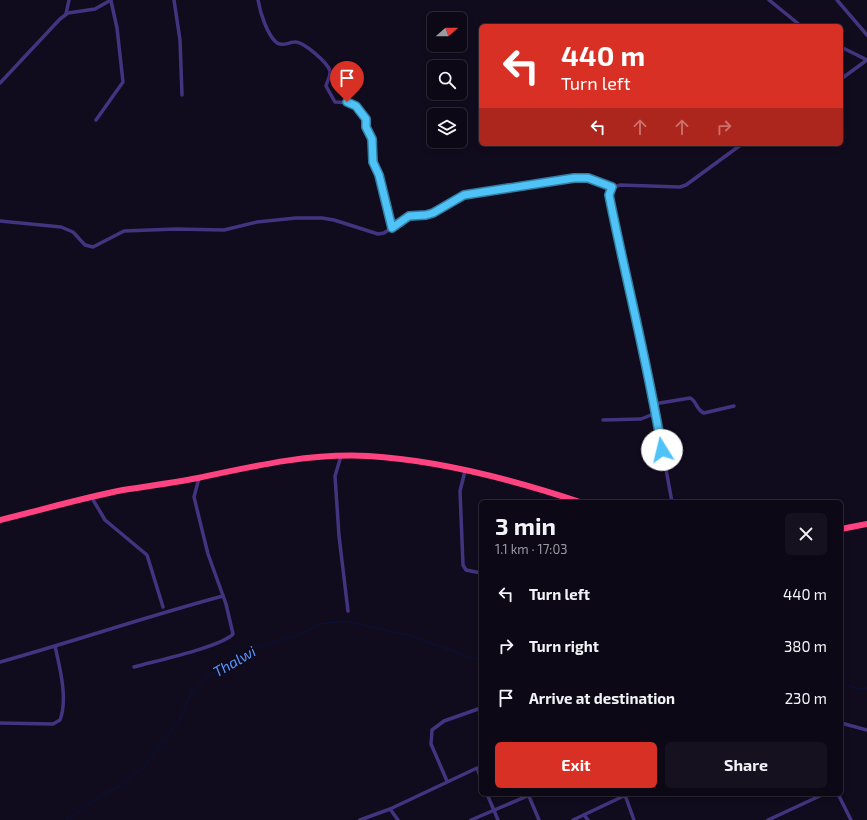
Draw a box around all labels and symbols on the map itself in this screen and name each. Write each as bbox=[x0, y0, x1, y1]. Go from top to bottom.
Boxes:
north arrow bbox=[427, 12, 467, 52]
pin bbox=[330, 61, 364, 102]
position arrow bbox=[641, 429, 683, 471]
water label: Thalwi bbox=[209, 641, 259, 680]

